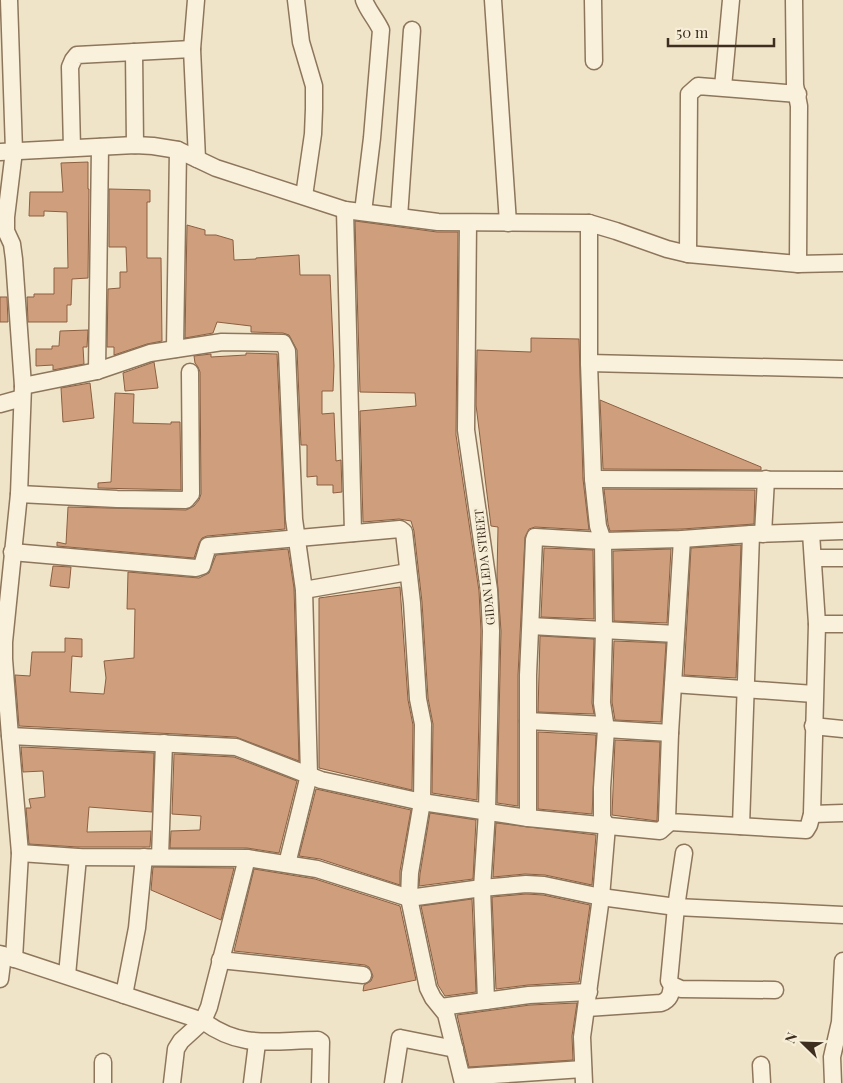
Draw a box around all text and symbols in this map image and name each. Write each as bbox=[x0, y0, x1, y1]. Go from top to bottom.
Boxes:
scale bar bbox=[668, 15, 774, 47]
text: 50 m bbox=[676, 22, 709, 42]
street label: GIDAN LEDA STREET bbox=[470, 508, 498, 626]
north arrow bbox=[778, 1018, 828, 1068]
text: N bbox=[780, 1029, 801, 1046]

